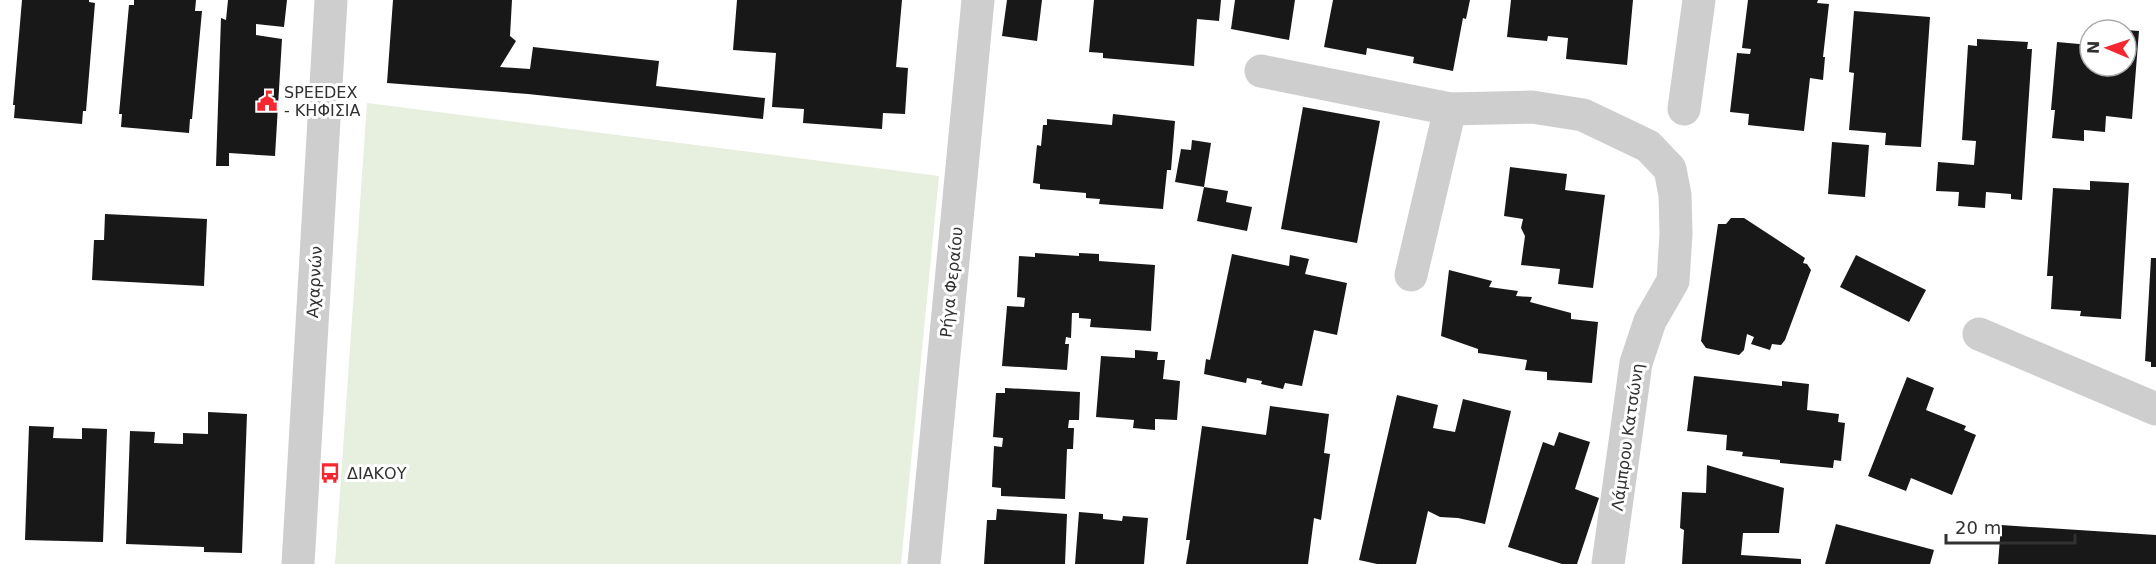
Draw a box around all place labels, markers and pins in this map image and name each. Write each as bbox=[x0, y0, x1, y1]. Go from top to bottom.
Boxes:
place label: SPEEDEX - ΚΗΦΙΣΙΑ bbox=[284, 83, 361, 120]
public building icon: SPEEDEX - ΚΗΦΙΣΙΑ bbox=[255, 89, 279, 113]
bus stop icon: ΔΙΑΚΟΥ bbox=[318, 461, 342, 485]
place label: ΔΙΑΚΟΥ bbox=[347, 464, 407, 483]

